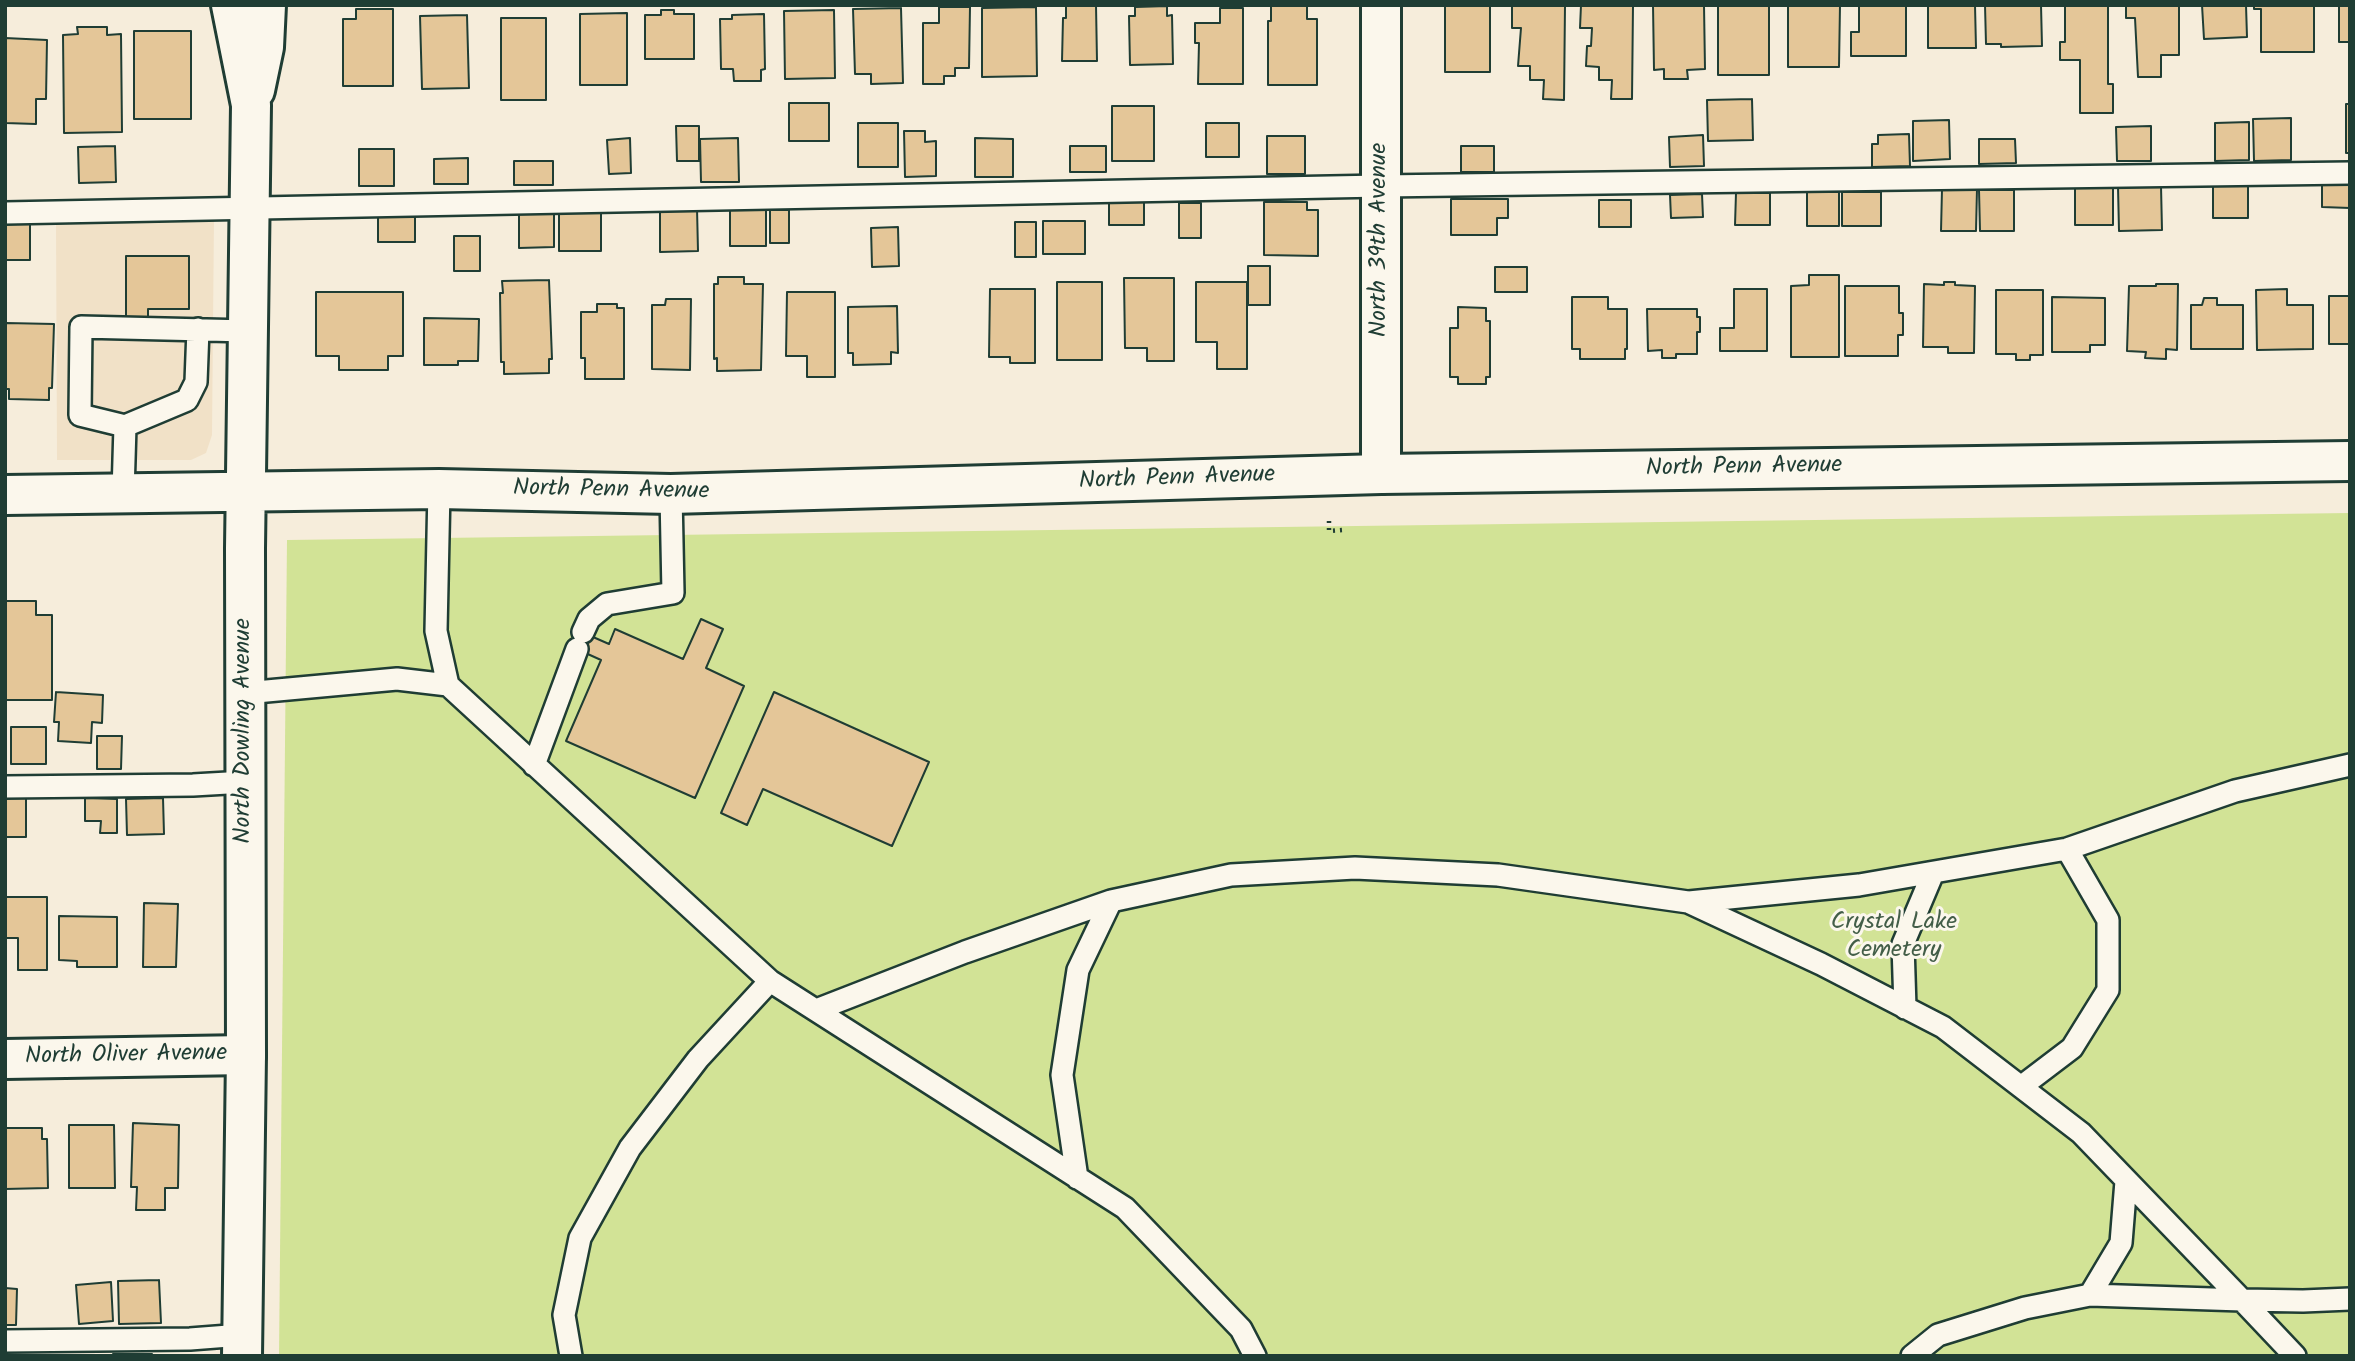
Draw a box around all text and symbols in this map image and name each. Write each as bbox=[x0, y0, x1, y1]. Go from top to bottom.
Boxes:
street label: North 39th Avenue bbox=[1367, 143, 1395, 337]
street label: North Penn Avenue bbox=[1645, 453, 1843, 485]
street label: North Penn Avenue bbox=[1078, 462, 1276, 498]
street label: North Penn Avenue bbox=[512, 476, 710, 508]
street label: North Dowling Avenue bbox=[231, 618, 259, 844]
park label: Crystal Lake Cemetery bbox=[1831, 910, 1957, 966]
street label: North Oliver Avenue bbox=[25, 1041, 227, 1073]

